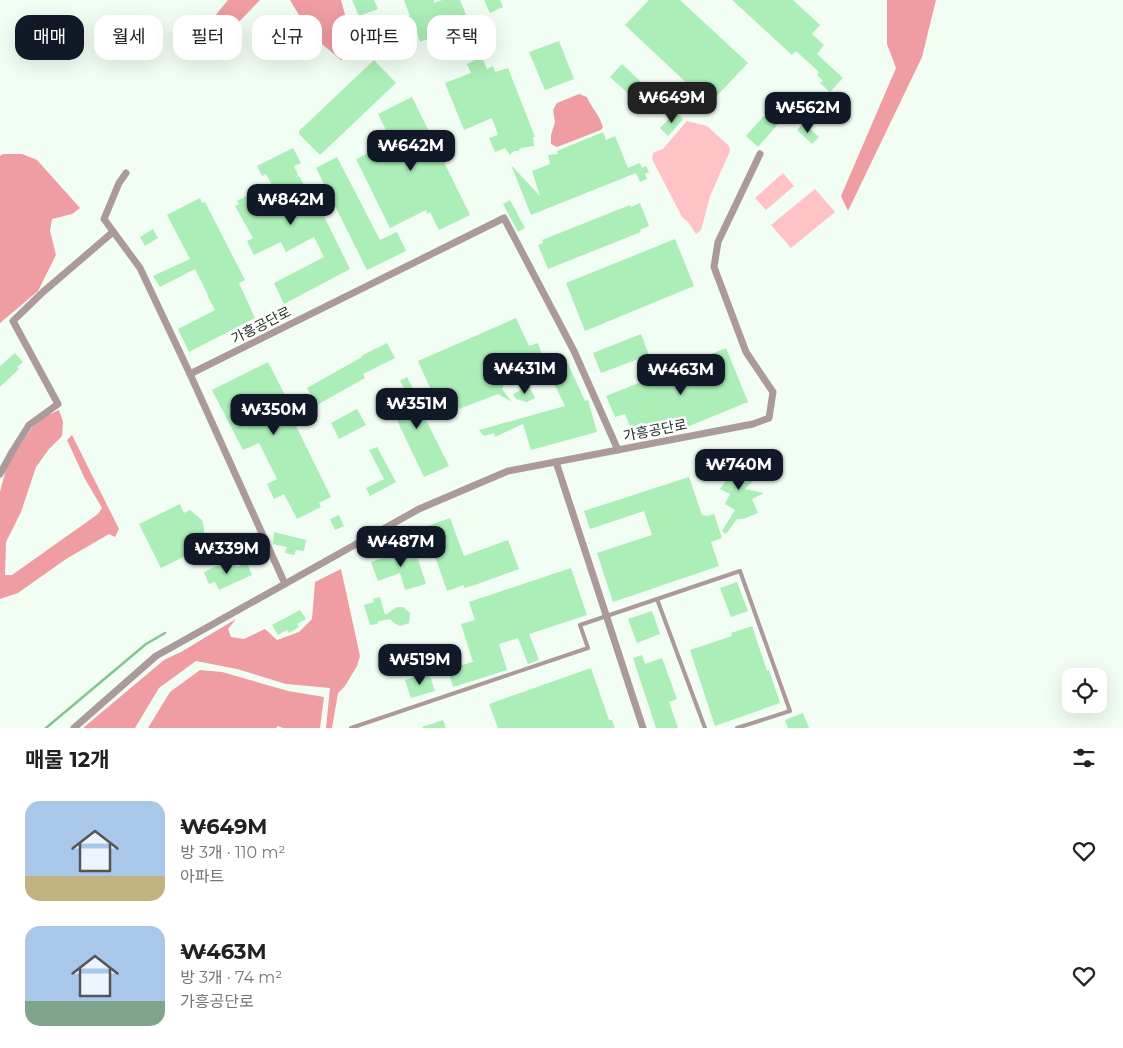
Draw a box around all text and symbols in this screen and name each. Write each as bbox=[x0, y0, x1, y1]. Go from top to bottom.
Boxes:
chip: 매매 bbox=[15, 15, 84, 60]
chip: 월세 bbox=[94, 15, 163, 60]
chip: 필터 bbox=[173, 15, 242, 60]
chip: 신규 bbox=[252, 15, 322, 60]
chip: 아파트 bbox=[332, 15, 417, 60]
chip: 주택 bbox=[427, 15, 496, 60]
pin: ₩649M bbox=[637, 82, 707, 124]
text: ₩649M bbox=[639, 88, 705, 107]
pin: ₩562M bbox=[773, 92, 843, 134]
text: ₩562M bbox=[776, 98, 840, 117]
pin: ₩642M bbox=[376, 130, 446, 172]
text: ₩642M bbox=[378, 136, 444, 155]
pin: ₩842M bbox=[256, 184, 326, 226]
text: ₩842M bbox=[258, 190, 324, 209]
street label: 가흥공단로 bbox=[228, 302, 294, 348]
pin: ₩431M bbox=[490, 352, 560, 395]
pin: ₩463M bbox=[646, 354, 716, 396]
text: ₩431M bbox=[494, 359, 556, 378]
text: ₩463M bbox=[648, 360, 714, 379]
pin: ₩351M bbox=[382, 388, 452, 430]
pin: ₩350M bbox=[239, 394, 309, 436]
text: ₩351M bbox=[387, 394, 447, 413]
text: ₩350M bbox=[242, 400, 306, 419]
street label: 가흥공단로 bbox=[622, 415, 688, 445]
pin: ₩740M bbox=[704, 448, 774, 491]
text: ₩740M bbox=[706, 455, 772, 474]
pin: ₩487M bbox=[366, 526, 436, 568]
pin: ₩339M bbox=[192, 532, 262, 575]
text: ₩487M bbox=[368, 532, 434, 551]
text: ₩339M bbox=[195, 539, 259, 558]
pin: ₩519M bbox=[385, 644, 455, 686]
text: ₩519M bbox=[389, 650, 451, 669]
map controls bbox=[1062, 668, 1107, 713]
button: locate bbox=[1062, 668, 1107, 713]
icon: filters bbox=[1070, 744, 1098, 772]
text: 매물 12개 bbox=[25, 747, 110, 772]
text: ₩649M bbox=[180, 814, 267, 839]
icon: home bbox=[65, 821, 125, 881]
icon: heart bbox=[1070, 837, 1098, 865]
text: 방 3개 · 110 m² bbox=[180, 843, 285, 862]
text: 아파트 bbox=[180, 867, 224, 886]
text: ₩463M bbox=[180, 939, 267, 964]
icon: home bbox=[65, 946, 125, 1006]
icon: heart bbox=[1070, 962, 1098, 990]
text: 방 3개 · 74 m² bbox=[180, 968, 282, 987]
text: 가흥공단로 bbox=[180, 992, 254, 1011]

